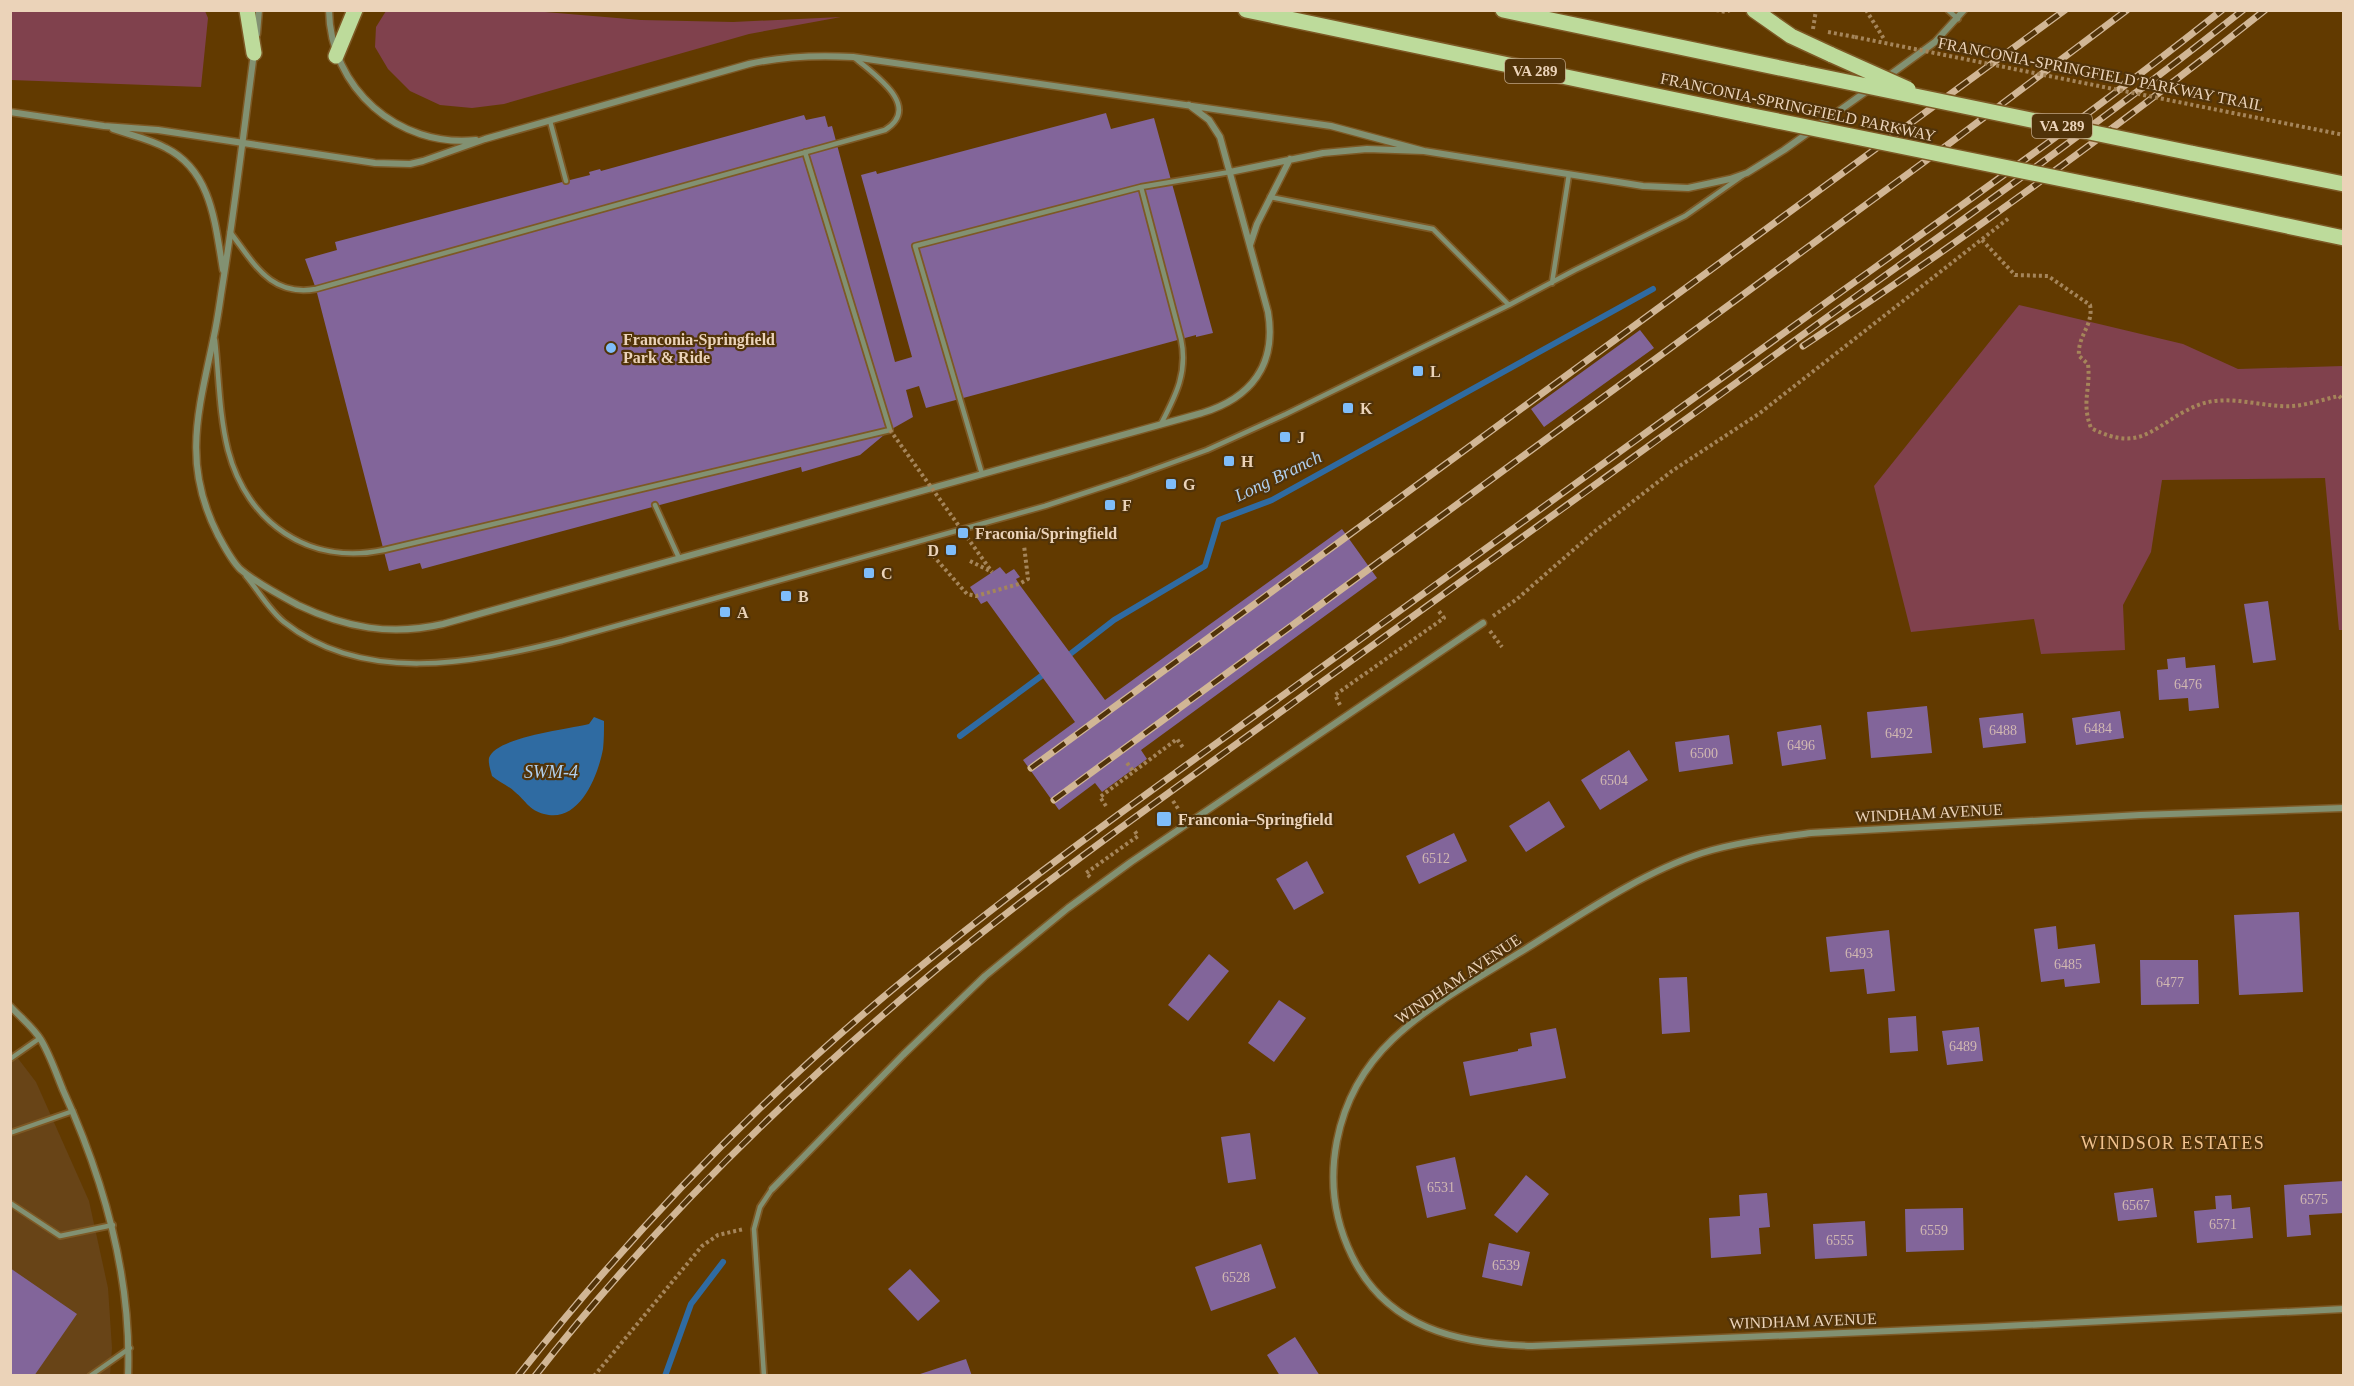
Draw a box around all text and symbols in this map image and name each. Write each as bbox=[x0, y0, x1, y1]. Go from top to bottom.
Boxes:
street label: FRANCONIA-SPRINGFIELD PARKWAY TRAIL bbox=[1937, 34, 2265, 114]
road number: VA 289 bbox=[1505, 59, 1565, 83]
street label: FRANCONIA-SPRINGFIELD PARKWAY bbox=[1659, 69, 1938, 145]
road number: VA 289 bbox=[2032, 114, 2092, 138]
place label: Franconia-Springfield Park & Ride bbox=[623, 331, 775, 366]
marker: Franconia-Springfield Park & Ride bbox=[604, 341, 618, 355]
place label: L bbox=[1430, 363, 1441, 380]
marker: L bbox=[1411, 364, 1425, 378]
place label: K bbox=[1360, 400, 1373, 417]
marker: K bbox=[1341, 401, 1355, 415]
place label: J bbox=[1297, 429, 1305, 446]
marker: J bbox=[1278, 430, 1292, 444]
water label: Long Branch bbox=[1230, 446, 1325, 506]
place label: H bbox=[1241, 453, 1254, 470]
marker: H bbox=[1222, 454, 1236, 468]
place label: G bbox=[1183, 476, 1196, 493]
marker: G bbox=[1164, 477, 1178, 491]
place label: F bbox=[1122, 497, 1132, 514]
marker: F bbox=[1103, 498, 1117, 512]
place label: Fraconia/Springfield bbox=[975, 525, 1117, 543]
marker: Fraconia/Springfield bbox=[956, 526, 970, 540]
place label: D bbox=[927, 542, 939, 559]
marker: D bbox=[944, 543, 958, 557]
place label: C bbox=[881, 565, 893, 582]
marker: C bbox=[862, 566, 876, 580]
place label: B bbox=[798, 588, 809, 605]
marker: B bbox=[779, 589, 793, 603]
place label: A bbox=[737, 604, 749, 621]
marker: A bbox=[718, 605, 732, 619]
house number: 6476 bbox=[2174, 677, 2202, 692]
house number: 6484 bbox=[2084, 721, 2112, 736]
house number: 6488 bbox=[1989, 723, 2017, 738]
house number: 6492 bbox=[1885, 726, 1913, 741]
house number: 6496 bbox=[1787, 738, 1815, 753]
house number: 6500 bbox=[1690, 746, 1718, 761]
water label: SWM-4 bbox=[524, 762, 578, 782]
house number: 6504 bbox=[1600, 773, 1628, 788]
street label: WINDHAM AVENUE bbox=[1855, 801, 2003, 825]
marker: Franconia–Springfield bbox=[1155, 810, 1173, 828]
place label: Franconia–Springfield bbox=[1178, 811, 1333, 829]
house number: 6512 bbox=[1422, 851, 1450, 866]
street label: WINDHAM AVENUE bbox=[1392, 931, 1524, 1027]
house number: 6493 bbox=[1845, 946, 1873, 961]
house number: 6485 bbox=[2054, 957, 2082, 972]
house number: 6477 bbox=[2156, 975, 2184, 990]
house number: 6489 bbox=[1949, 1039, 1977, 1054]
district label: WINDSOR ESTATES bbox=[2081, 1133, 2265, 1153]
house number: 6531 bbox=[1427, 1180, 1455, 1195]
house number: 6575 bbox=[2300, 1192, 2328, 1207]
house number: 6567 bbox=[2122, 1198, 2150, 1213]
house number: 6571 bbox=[2209, 1217, 2237, 1232]
house number: 6559 bbox=[1920, 1223, 1948, 1238]
house number: 6555 bbox=[1826, 1233, 1854, 1248]
house number: 6539 bbox=[1492, 1258, 1520, 1273]
house number: 6528 bbox=[1222, 1270, 1250, 1285]
street label: WINDHAM AVENUE bbox=[1729, 1310, 1877, 1332]

